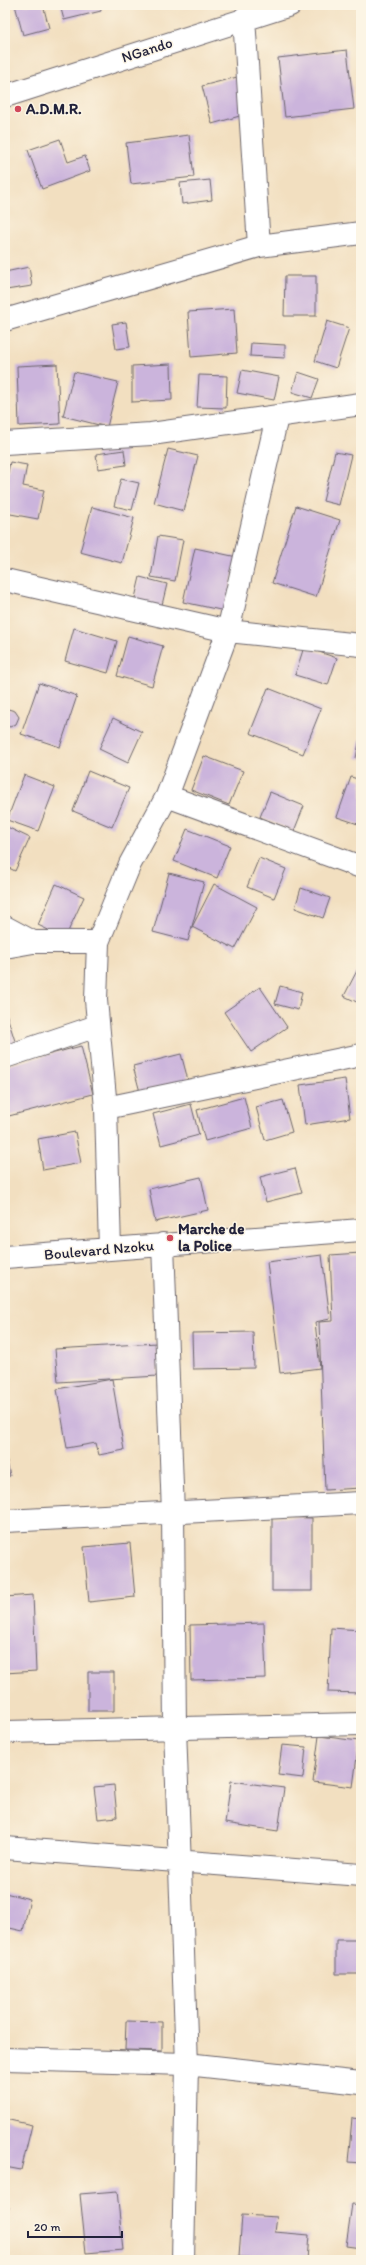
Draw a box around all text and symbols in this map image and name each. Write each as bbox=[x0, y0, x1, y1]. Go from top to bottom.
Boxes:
street label: NGando bbox=[119, 33, 175, 67]
place label: A.D.M.R. bbox=[25, 100, 82, 118]
marker: A.D.M.R. bbox=[13, 104, 23, 114]
place label: Marche de la Police bbox=[178, 1220, 244, 1255]
marker: Marche de la Police bbox=[165, 1233, 175, 1243]
street label: Boulevard Nzoku bbox=[43, 1236, 155, 1264]
scale bar bbox=[28, 2213, 122, 2239]
text: 20 m bbox=[34, 2220, 61, 2234]

